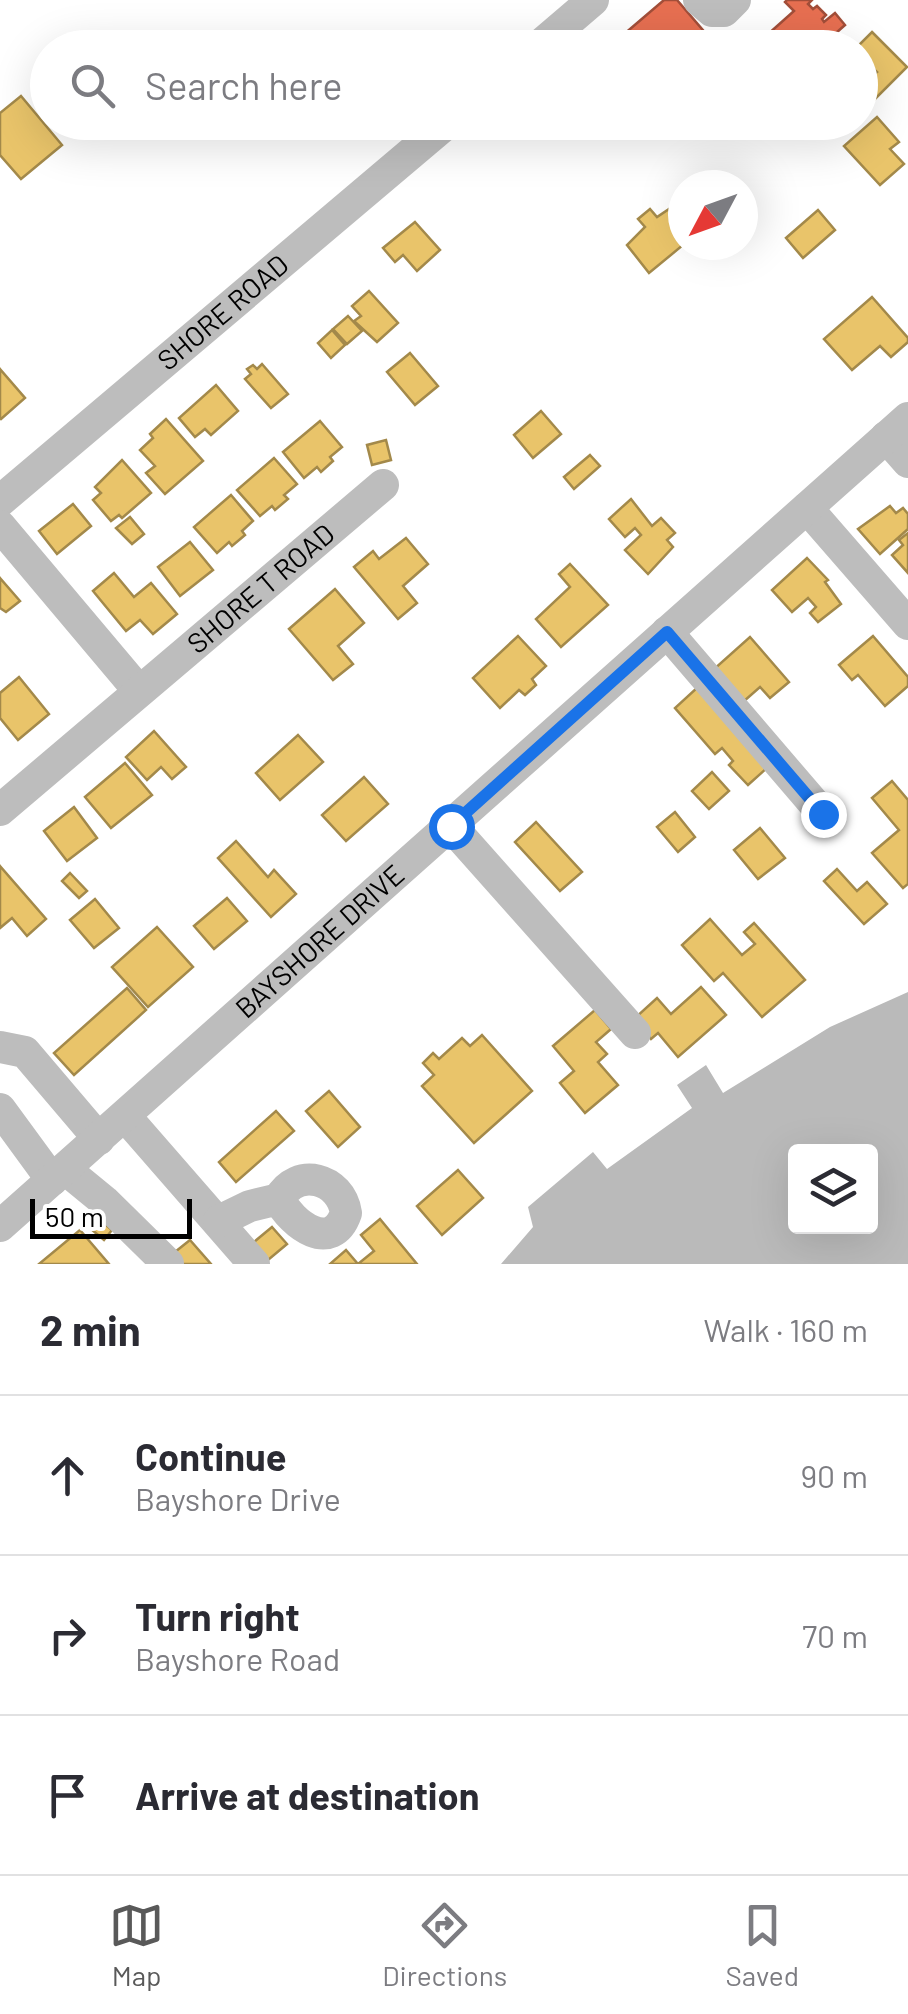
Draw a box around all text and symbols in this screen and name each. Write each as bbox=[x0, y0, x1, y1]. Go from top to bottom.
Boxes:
search box bbox=[30, 30, 878, 140]
icon: search bbox=[65, 58, 120, 113]
text: Search here bbox=[145, 62, 343, 108]
north arrow bbox=[668, 170, 758, 260]
street label: SHORE ROAD bbox=[150, 247, 295, 376]
street label: SHORE T ROAD bbox=[180, 516, 341, 660]
route end bbox=[801, 792, 847, 838]
route start bbox=[429, 804, 475, 850]
street label: BAYSHORE DRIVE bbox=[228, 857, 410, 1025]
map controls bbox=[788, 1144, 878, 1234]
button: layers bbox=[788, 1144, 878, 1234]
scale bar bbox=[30, 1194, 192, 1238]
text: 50 m bbox=[45, 1199, 104, 1233]
text: 2 min bbox=[40, 1304, 141, 1354]
text: Walk · 160 m bbox=[704, 1310, 868, 1348]
text: Continue bbox=[135, 1433, 286, 1479]
icon: ahead bbox=[40, 1448, 95, 1503]
text: 90 m bbox=[800, 1456, 868, 1494]
text: Bayshore Drive bbox=[135, 1479, 341, 1517]
text: Turn right bbox=[135, 1593, 300, 1639]
icon: right bbox=[40, 1608, 95, 1663]
text: 70 m bbox=[802, 1616, 868, 1654]
text: Bayshore Road bbox=[135, 1639, 340, 1677]
icon: arrive bbox=[40, 1768, 95, 1823]
text: Arrive at destination bbox=[135, 1772, 480, 1818]
tab: Map bbox=[109, 1898, 164, 1992]
tab: Directions bbox=[382, 1898, 507, 1992]
tab: Saved bbox=[725, 1898, 799, 1992]

